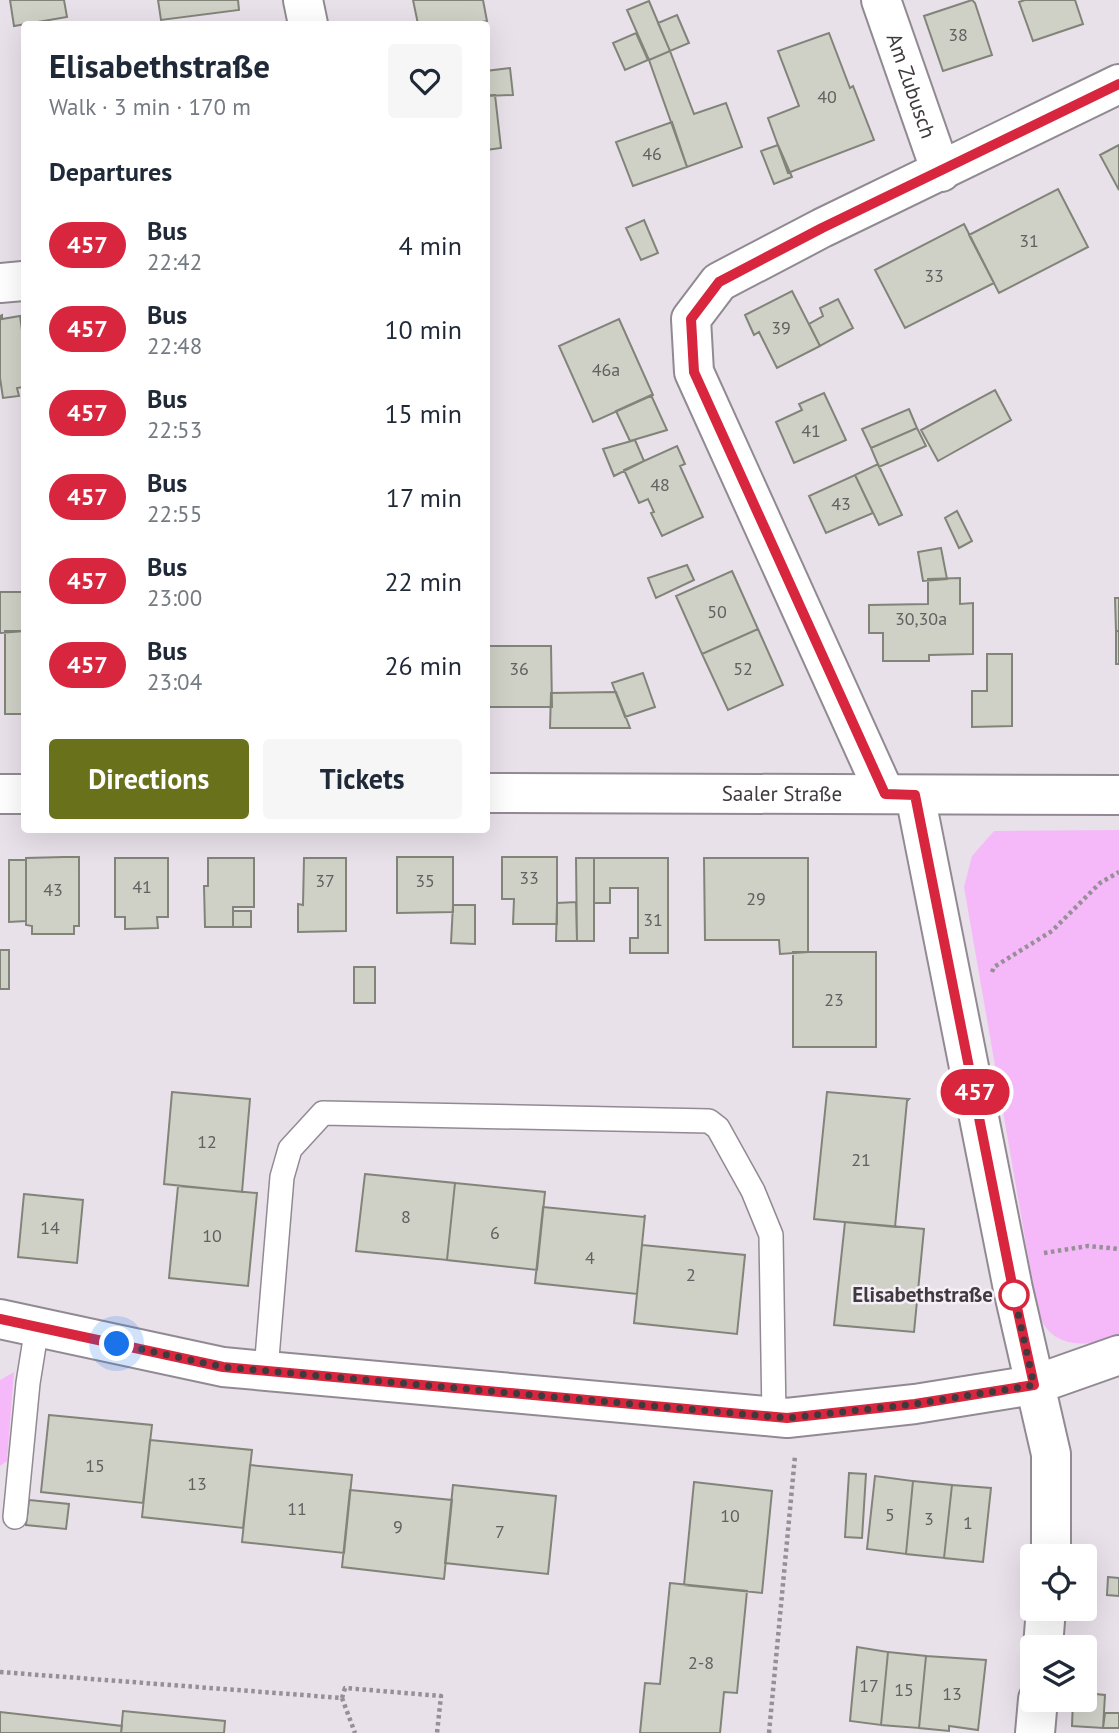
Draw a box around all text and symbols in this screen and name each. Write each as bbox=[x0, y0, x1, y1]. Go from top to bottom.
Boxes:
house number: 38 bbox=[948, 23, 968, 46]
street label: Am Zubusch bbox=[881, 30, 942, 142]
text: Elisabethstraße bbox=[49, 44, 270, 87]
button: heart bbox=[388, 44, 462, 118]
house number: 40 bbox=[817, 85, 837, 108]
text: Walk · 3 min · 170 m bbox=[49, 92, 251, 121]
house number: 46 bbox=[642, 142, 662, 165]
text: Departures bbox=[49, 155, 172, 188]
text: Bus bbox=[147, 214, 187, 247]
text: 457 bbox=[67, 229, 108, 260]
text: 4 min bbox=[399, 229, 462, 262]
house number: 31 bbox=[1019, 229, 1039, 252]
text: 22:42 bbox=[147, 247, 202, 276]
house number: 33 bbox=[924, 264, 944, 287]
text: Bus bbox=[147, 298, 187, 331]
text: 457 bbox=[67, 313, 108, 344]
text: 10 min bbox=[384, 313, 462, 346]
house number: 39 bbox=[771, 316, 791, 339]
text: 22:48 bbox=[147, 331, 202, 360]
house number: 46a bbox=[592, 358, 620, 381]
text: Bus bbox=[147, 382, 187, 415]
text: 457 bbox=[67, 397, 108, 428]
text: 15 min bbox=[384, 397, 462, 430]
text: 22:53 bbox=[147, 415, 202, 444]
house number: 41 bbox=[801, 419, 821, 442]
text: Bus bbox=[147, 466, 187, 499]
house number: 48 bbox=[650, 473, 670, 496]
text: 457 bbox=[67, 481, 108, 512]
text: 17 min bbox=[386, 481, 462, 514]
house number: 43 bbox=[831, 492, 851, 515]
text: 22:55 bbox=[147, 499, 202, 528]
text: Bus bbox=[147, 550, 187, 583]
text: 457 bbox=[67, 565, 108, 596]
text: 22 min bbox=[384, 565, 462, 598]
text: 23:00 bbox=[147, 583, 202, 612]
house number: 50 bbox=[707, 600, 727, 623]
house number: 30,30a bbox=[895, 607, 947, 630]
text: Bus bbox=[147, 634, 187, 667]
text: 457 bbox=[67, 649, 108, 680]
text: 26 min bbox=[384, 649, 462, 682]
house number: 36 bbox=[509, 657, 529, 680]
house number: 52 bbox=[733, 657, 753, 680]
text: 23:04 bbox=[147, 667, 202, 696]
button: Directions bbox=[49, 739, 249, 819]
button: Tickets bbox=[263, 739, 462, 819]
street label: Saaler Straße bbox=[722, 780, 842, 807]
house number: 33 bbox=[519, 866, 539, 889]
house number: 37 bbox=[315, 869, 335, 892]
house number: 35 bbox=[415, 869, 435, 892]
house number: 41 bbox=[132, 875, 152, 898]
house number: 43 bbox=[43, 878, 63, 901]
house number: 29 bbox=[746, 887, 766, 910]
house number: 31 bbox=[643, 908, 663, 931]
house number: 23 bbox=[824, 988, 844, 1011]
line badge: 457 bbox=[935, 1069, 1015, 1115]
text: 457 bbox=[955, 1076, 995, 1107]
house number: 12 bbox=[197, 1130, 217, 1153]
house number: 21 bbox=[851, 1148, 871, 1171]
house number: 8 bbox=[401, 1205, 411, 1228]
house number: 14 bbox=[40, 1216, 60, 1239]
house number: 6 bbox=[490, 1221, 500, 1244]
house number: 10 bbox=[202, 1224, 222, 1247]
house number: 4 bbox=[585, 1246, 595, 1269]
house number: 2 bbox=[686, 1263, 696, 1286]
marker: Elisabethstraße bbox=[999, 1280, 1029, 1310]
place label: Elisabethstraße bbox=[852, 1281, 993, 1308]
your location bbox=[99, 1326, 134, 1361]
house number: 15 bbox=[85, 1454, 105, 1477]
house number: 13 bbox=[187, 1472, 207, 1495]
house number: 11 bbox=[287, 1497, 307, 1520]
house number: 5 bbox=[885, 1503, 895, 1526]
house number: 10 bbox=[720, 1504, 740, 1527]
house number: 3 bbox=[924, 1507, 934, 1530]
house number: 1 bbox=[963, 1511, 973, 1534]
house number: 9 bbox=[393, 1515, 403, 1538]
house number: 7 bbox=[495, 1520, 505, 1543]
map controls bbox=[1020, 1544, 1097, 1712]
button: locate bbox=[1020, 1544, 1097, 1621]
button: layers bbox=[1020, 1635, 1097, 1712]
house number: 2-8 bbox=[688, 1651, 714, 1674]
house number: 17 bbox=[859, 1674, 879, 1697]
house number: 15 bbox=[894, 1678, 914, 1701]
house number: 13 bbox=[942, 1682, 962, 1705]

